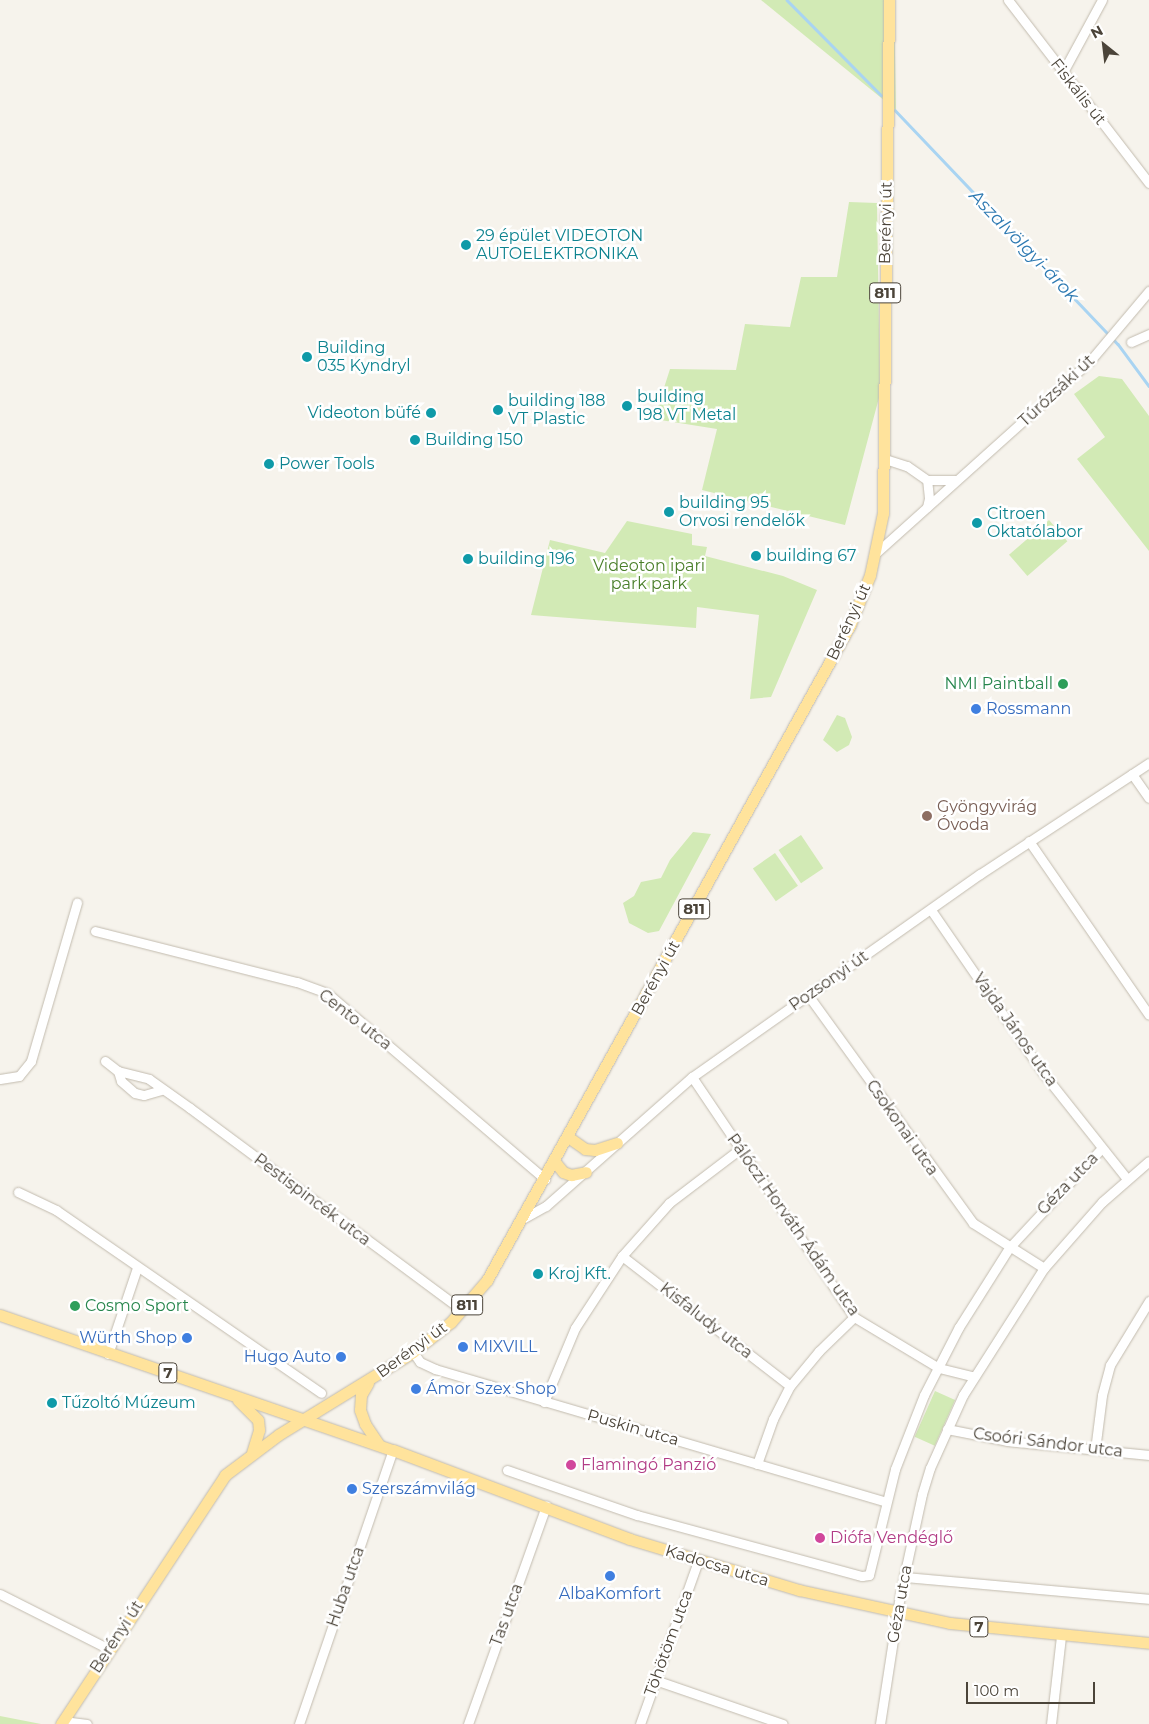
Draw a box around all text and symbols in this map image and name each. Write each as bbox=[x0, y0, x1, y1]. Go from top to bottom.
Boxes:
north arrow bbox=[1079, 20, 1129, 70]
text: N bbox=[1087, 21, 1106, 42]
street label: Fiskális út bbox=[1046, 55, 1110, 129]
street label: Berényi út bbox=[876, 182, 896, 264]
water label: Aszalvölgyi-árok bbox=[965, 185, 1083, 307]
place label: 29 épület VIDEOTON AUTOELEKTRONIKA bbox=[476, 226, 643, 264]
marker: 29 épület VIDEOTON AUTOELEKTRONIKA bbox=[460, 239, 472, 251]
road number: 811 bbox=[869, 280, 901, 306]
place label: Building 035 Kyndryl bbox=[317, 338, 411, 376]
marker: Building 035 Kyndryl bbox=[301, 351, 313, 363]
street label: Túrózsáki út bbox=[1015, 351, 1099, 431]
place label: building 198 VT Metal bbox=[637, 387, 736, 425]
place label: building 188 VT Plastic bbox=[508, 391, 606, 429]
marker: building 198 VT Metal bbox=[621, 400, 633, 412]
place label: Videoton büfé bbox=[307, 403, 421, 423]
marker: building 188 VT Plastic bbox=[492, 404, 504, 416]
marker: Videoton büfé bbox=[425, 407, 437, 419]
place label: Building 150 bbox=[425, 430, 523, 450]
marker: Building 150 bbox=[409, 434, 421, 446]
place label: Power Tools bbox=[279, 454, 375, 474]
marker: Power Tools bbox=[263, 458, 275, 470]
place label: building 95 Orvosi rendelők bbox=[679, 493, 805, 531]
place label: Citroen Oktatólabor bbox=[987, 504, 1083, 542]
marker: building 95 Orvosi rendelők bbox=[663, 506, 675, 518]
marker: Citroen Oktatólabor bbox=[971, 517, 983, 529]
place label: building 67 bbox=[766, 546, 856, 566]
place label: building 196 bbox=[478, 549, 575, 569]
marker: building 67 bbox=[750, 550, 762, 562]
marker: building 196 bbox=[462, 553, 474, 565]
park label: Videoton ipari park park bbox=[593, 556, 705, 594]
street label: Berényi út bbox=[823, 581, 875, 663]
place label: NMI Paintball bbox=[945, 674, 1053, 694]
marker: NMI Paintball bbox=[1057, 678, 1069, 690]
place label: Rossmann bbox=[986, 699, 1071, 719]
marker: Rossmann bbox=[970, 703, 982, 715]
place label: Gyöngyvirág Óvoda bbox=[937, 797, 1037, 835]
marker: Gyöngyvirág Óvoda bbox=[921, 810, 933, 822]
road number: 811 bbox=[678, 896, 710, 922]
street label: Berényi út bbox=[628, 937, 684, 1019]
street label: Pozsonyi út bbox=[786, 947, 872, 1015]
street label: Vajda János utca bbox=[969, 969, 1061, 1091]
street label: Cento utca bbox=[315, 986, 395, 1054]
street label: Csokonai utca bbox=[862, 1077, 942, 1179]
street label: Pálóczi Horváth Ádám utca bbox=[723, 1130, 863, 1320]
street label: Géza utca bbox=[1034, 1149, 1102, 1219]
street label: Pestispincék utca bbox=[250, 1150, 374, 1250]
place label: Kroj Kft. bbox=[548, 1264, 611, 1284]
marker: Kroj Kft. bbox=[532, 1268, 544, 1280]
street label: Kisfaludy utca bbox=[656, 1279, 756, 1363]
road number: 811 bbox=[451, 1292, 483, 1318]
place label: Cosmo Sport bbox=[85, 1296, 189, 1316]
marker: Cosmo Sport bbox=[69, 1300, 81, 1312]
street label: Berényi út bbox=[373, 1318, 451, 1382]
place label: Würth Shop bbox=[79, 1328, 177, 1348]
marker: Würth Shop bbox=[181, 1332, 193, 1344]
place label: MIXVILL bbox=[473, 1337, 538, 1357]
marker: MIXVILL bbox=[457, 1341, 469, 1353]
place label: Hugo Auto bbox=[244, 1347, 331, 1367]
marker: Hugo Auto bbox=[335, 1351, 347, 1363]
road number: 7 bbox=[158, 1360, 178, 1386]
place label: Ámor Szex Shop bbox=[426, 1379, 557, 1399]
marker: Ámor Szex Shop bbox=[410, 1383, 422, 1395]
place label: Tűzoltó Múzeum bbox=[62, 1393, 196, 1413]
marker: Tűzoltó Múzeum bbox=[46, 1397, 58, 1409]
street label: Puskin utca bbox=[585, 1406, 681, 1450]
street label: Csoóri Sándor utca bbox=[972, 1424, 1124, 1462]
place label: Flamingó Panzió bbox=[581, 1455, 716, 1475]
marker: Flamingó Panzió bbox=[565, 1459, 577, 1471]
place label: Szerszámvilág bbox=[362, 1479, 476, 1499]
marker: Szerszámvilág bbox=[346, 1483, 358, 1495]
place label: Diófa Vendéglő bbox=[830, 1528, 953, 1548]
marker: Diófa Vendéglő bbox=[814, 1532, 826, 1544]
street label: Kadocsa utca bbox=[663, 1541, 771, 1591]
street label: Huba utca bbox=[323, 1544, 369, 1630]
street label: Géza utca bbox=[884, 1563, 916, 1645]
marker: AlbaKomfort bbox=[604, 1570, 616, 1582]
street label: Tas utca bbox=[487, 1581, 527, 1649]
place label: AlbaKomfort bbox=[559, 1584, 661, 1604]
street label: Töhötöm utca bbox=[641, 1587, 697, 1699]
street label: Berényi út bbox=[86, 1597, 148, 1677]
road number: 7 bbox=[969, 1614, 989, 1640]
scale bar bbox=[969, 1672, 1098, 1704]
text: 100 m bbox=[974, 1681, 1019, 1700]

